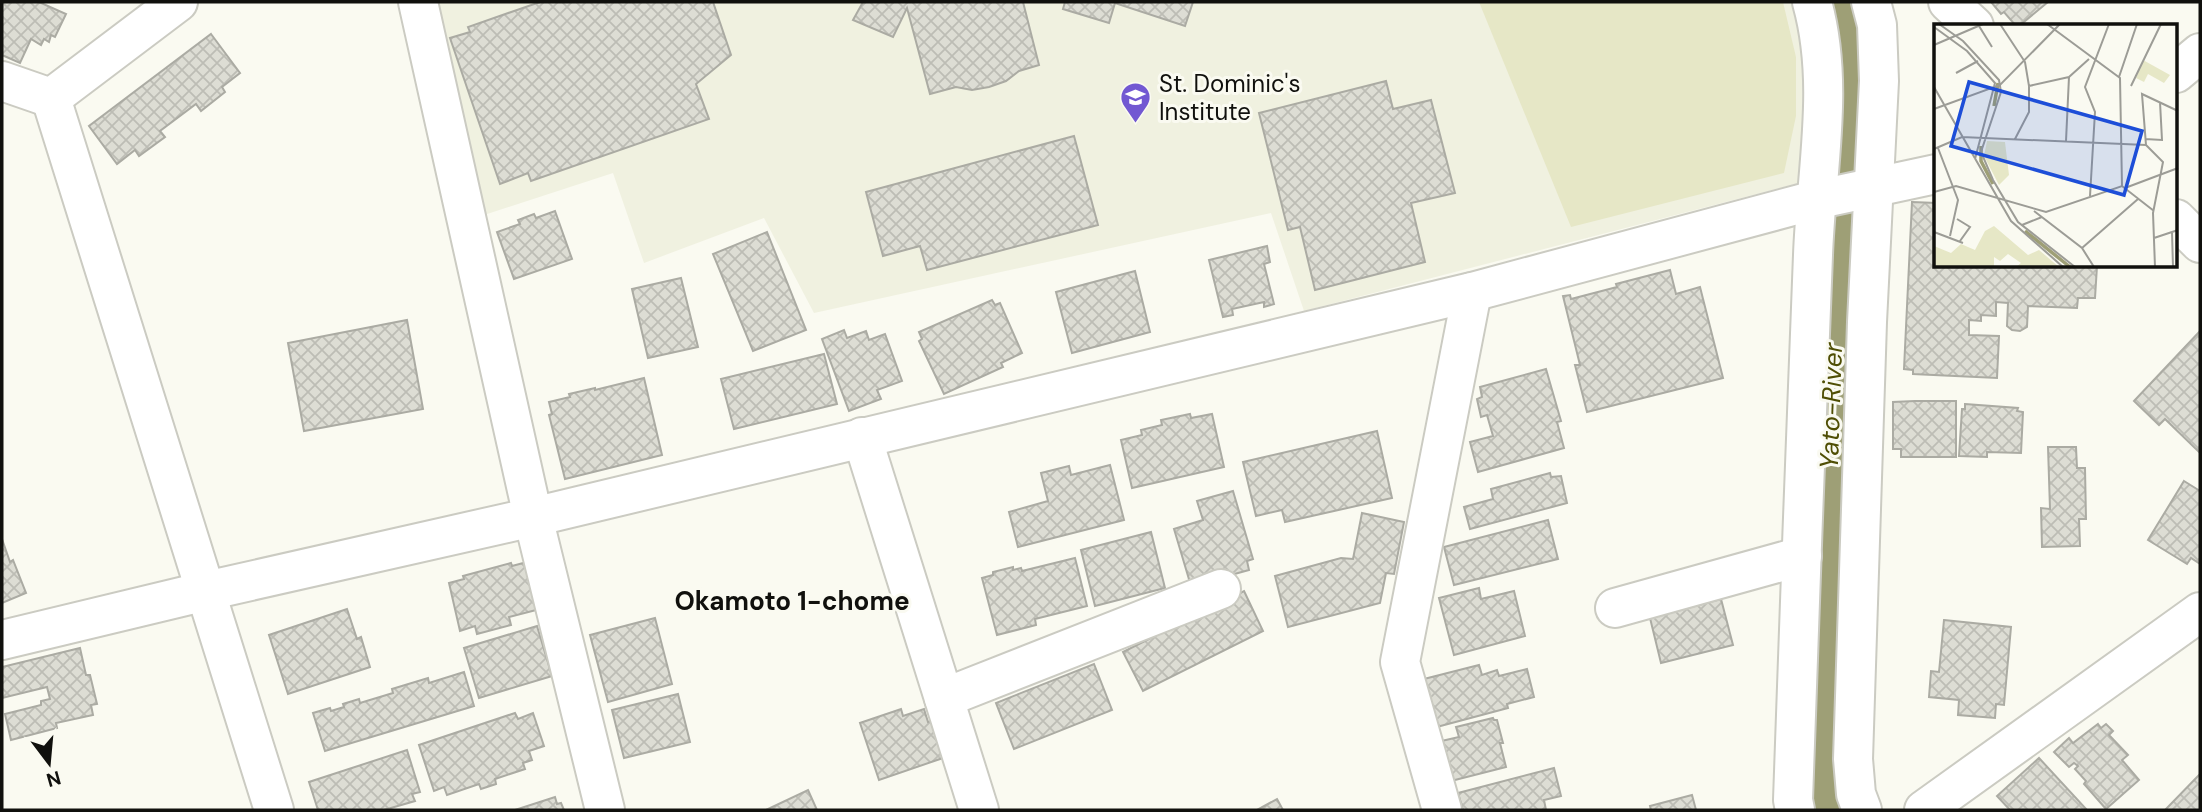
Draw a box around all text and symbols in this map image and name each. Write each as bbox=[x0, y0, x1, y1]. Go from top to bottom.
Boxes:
inset map bbox=[1934, 24, 2178, 268]
place label: St. Dominic's Institute bbox=[1159, 68, 1300, 127]
school or university icon: St. Dominic's Institute bbox=[1119, 81, 1153, 125]
water label: Yato-River bbox=[1812, 341, 1850, 470]
district label: Okamoto 1-chome bbox=[674, 584, 910, 618]
north arrow bbox=[14, 728, 84, 798]
text: N bbox=[43, 765, 64, 793]

